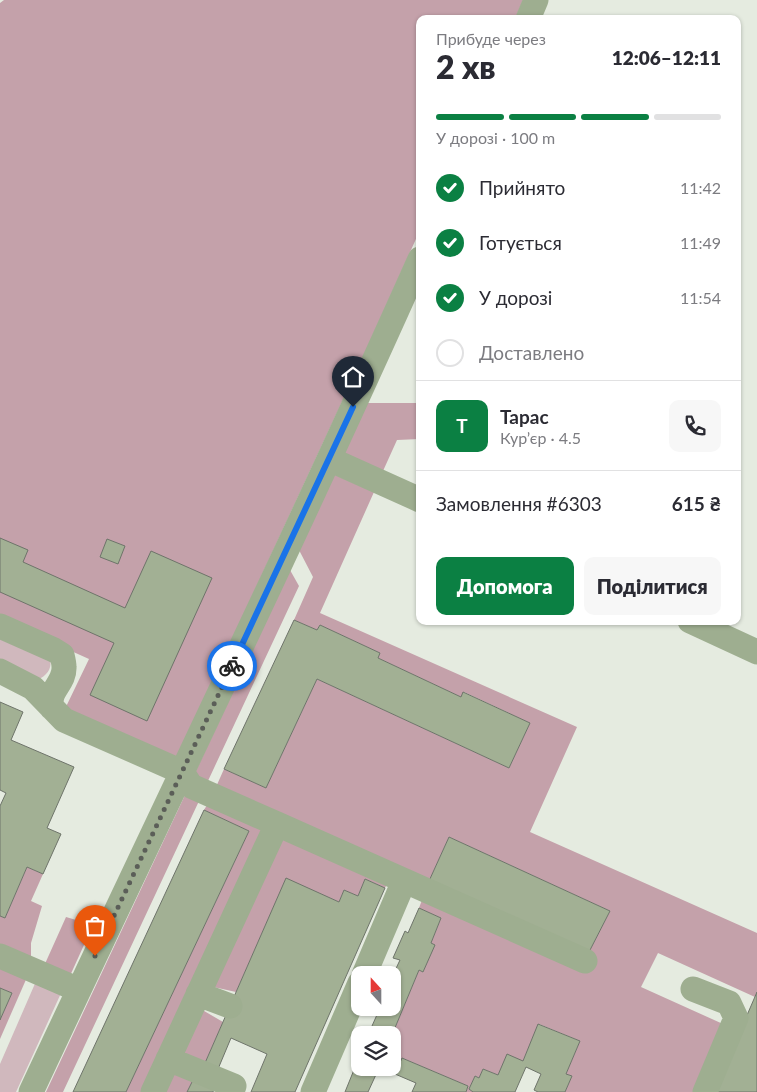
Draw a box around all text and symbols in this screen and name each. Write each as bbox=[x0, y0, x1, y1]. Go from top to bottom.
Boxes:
text: Прибуде через bbox=[436, 29, 546, 48]
text: 12:06–12:11 bbox=[612, 46, 721, 69]
text: 2 хв bbox=[436, 47, 496, 86]
text: У дорозі · 100 m bbox=[436, 128, 555, 147]
icon: check bbox=[436, 174, 464, 202]
text: Прийнято bbox=[479, 176, 565, 199]
text: 11:42 bbox=[680, 178, 721, 197]
icon: check bbox=[436, 229, 464, 257]
text: Готується bbox=[479, 231, 562, 254]
text: 11:49 bbox=[680, 233, 721, 252]
icon: check bbox=[436, 284, 464, 312]
text: У дорозі bbox=[479, 286, 552, 309]
text: 11:54 bbox=[680, 288, 721, 307]
text: Доставлено bbox=[479, 341, 584, 364]
pin bbox=[332, 356, 374, 407]
icon: home bbox=[339, 363, 367, 391]
button: phone bbox=[669, 400, 721, 452]
text: Тарас bbox=[500, 405, 549, 428]
text: Т bbox=[456, 414, 468, 437]
text: Кур’єр · 4.5 bbox=[500, 428, 581, 447]
text: Замовлення #6303 bbox=[436, 492, 602, 515]
text: 615 ₴ bbox=[672, 492, 721, 515]
button: Допомога bbox=[436, 557, 574, 615]
button: Поділитися bbox=[584, 557, 721, 615]
courier bbox=[207, 641, 257, 691]
icon: bike bbox=[218, 652, 246, 680]
pin bbox=[74, 905, 116, 956]
icon: bag bbox=[81, 912, 109, 940]
north arrow bbox=[351, 966, 401, 1016]
map controls bbox=[351, 966, 401, 1076]
button: layers bbox=[351, 1026, 401, 1076]

